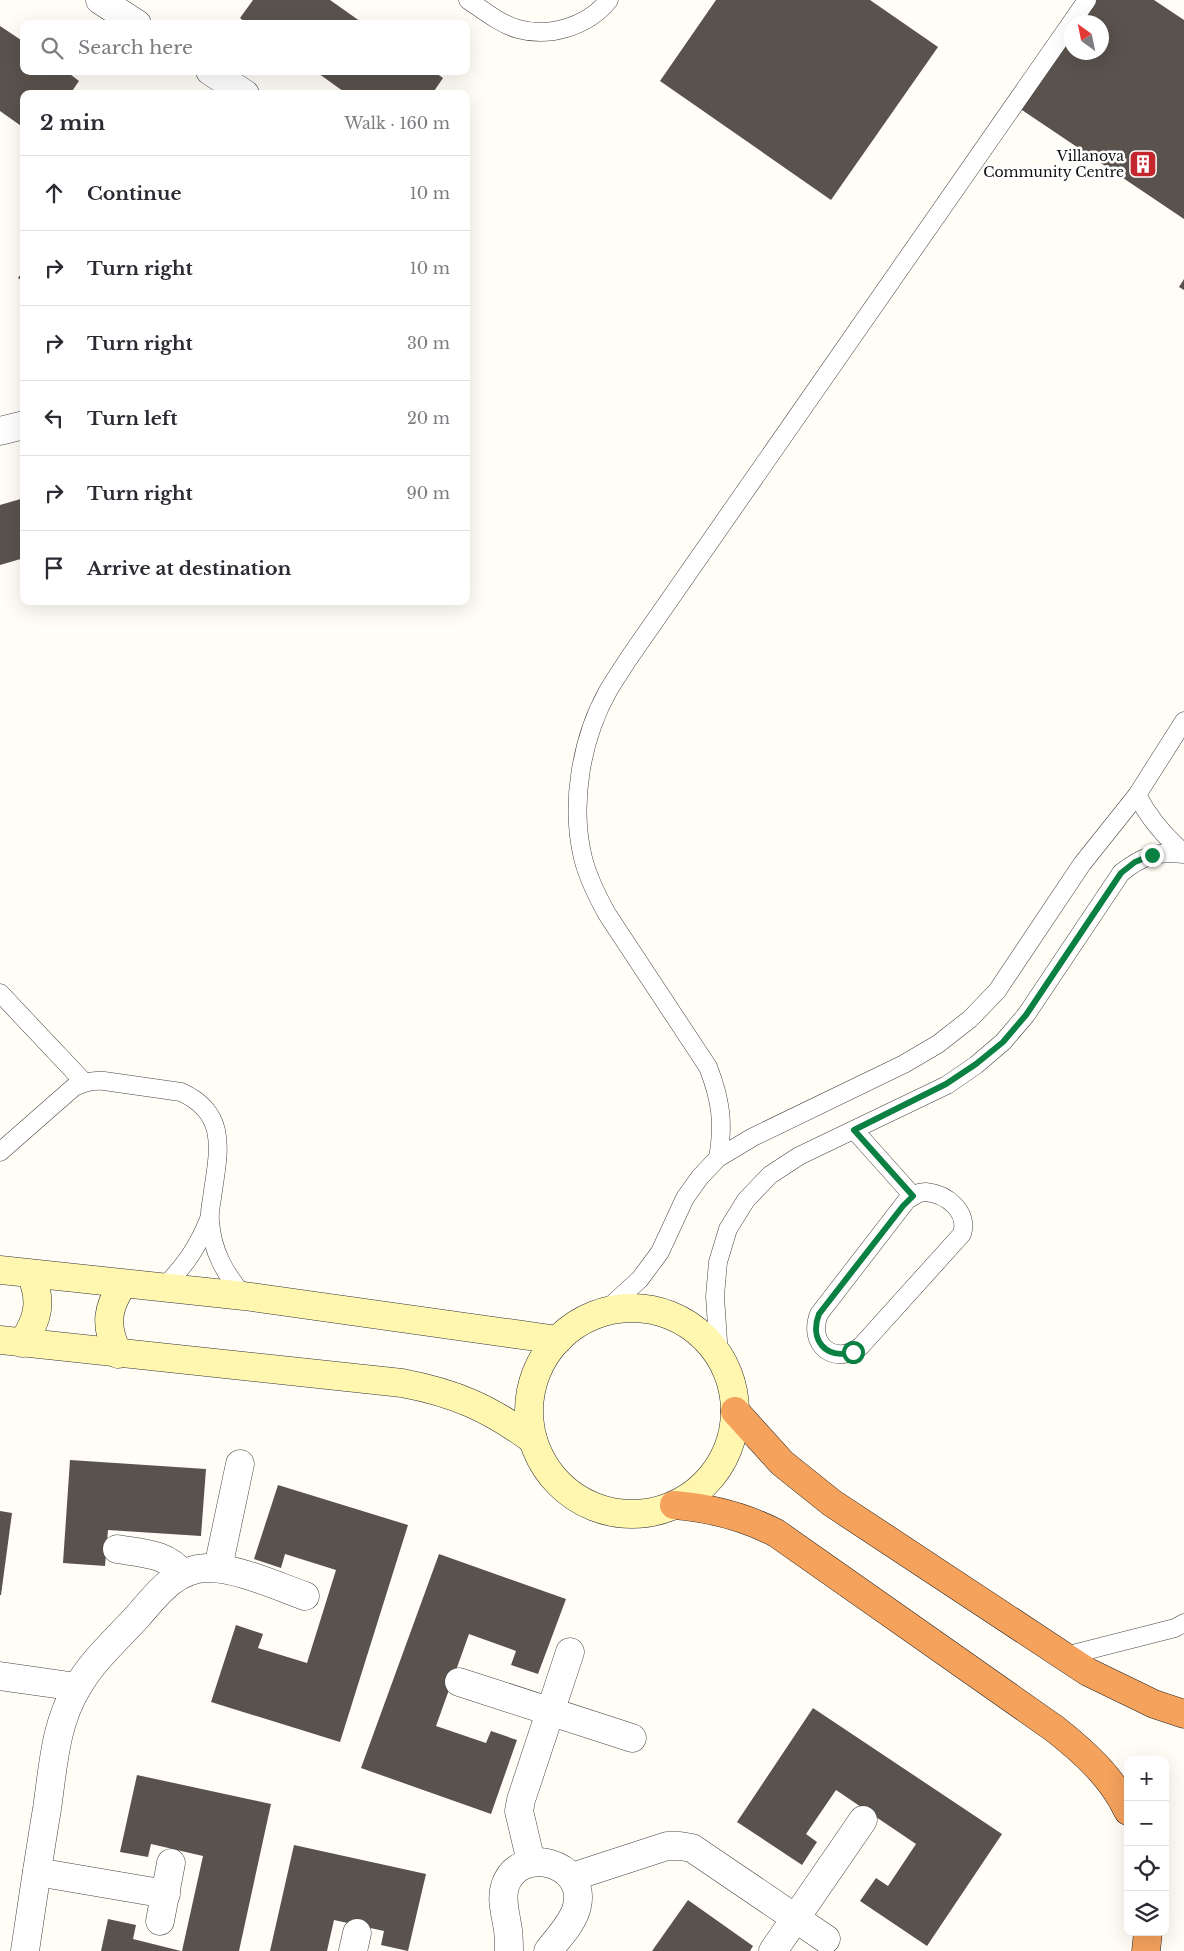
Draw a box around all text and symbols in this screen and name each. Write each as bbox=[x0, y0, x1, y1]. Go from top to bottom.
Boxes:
north arrow bbox=[1064, 15, 1109, 60]
search box bbox=[20, 20, 470, 75]
icon: search bbox=[38, 34, 66, 62]
text: Search here bbox=[78, 36, 193, 59]
text: 2 min bbox=[40, 110, 105, 136]
text: Walk · 160 m bbox=[345, 113, 450, 133]
place label: Villanova Community Centre bbox=[983, 147, 1124, 181]
building icon: Villanova Community Centre bbox=[1128, 149, 1158, 179]
icon: ahead bbox=[40, 179, 68, 207]
text: Continue bbox=[87, 182, 182, 205]
text: 10 m bbox=[410, 183, 450, 203]
icon: right bbox=[40, 254, 68, 282]
text: Turn right bbox=[87, 257, 193, 280]
text: 10 m bbox=[410, 258, 450, 278]
icon: right bbox=[40, 329, 68, 357]
text: Turn right bbox=[87, 332, 193, 355]
text: 30 m bbox=[407, 333, 450, 353]
icon: left bbox=[40, 404, 68, 432]
text: Turn left bbox=[87, 407, 178, 430]
text: 20 m bbox=[407, 408, 450, 428]
icon: right bbox=[40, 479, 68, 507]
text: Turn right bbox=[87, 482, 193, 505]
text: 90 m bbox=[407, 483, 450, 503]
icon: arrive bbox=[40, 554, 68, 582]
text: Arrive at destination bbox=[87, 557, 291, 580]
route end bbox=[1141, 844, 1164, 867]
route start bbox=[842, 1341, 865, 1364]
map controls bbox=[1124, 1756, 1169, 1936]
button: + bbox=[1124, 1756, 1169, 1801]
button: − bbox=[1124, 1801, 1169, 1846]
button: locate bbox=[1124, 1846, 1169, 1891]
button: layers bbox=[1124, 1891, 1169, 1936]

